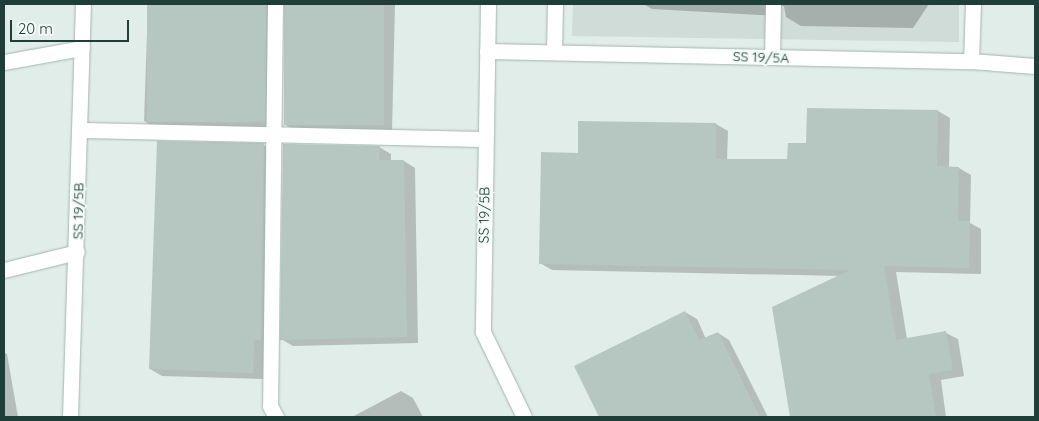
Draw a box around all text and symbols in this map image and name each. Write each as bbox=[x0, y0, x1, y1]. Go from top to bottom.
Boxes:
scale bar bbox=[12, 10, 131, 42]
text: 20 m bbox=[18, 19, 53, 38]
street label: SS 19/5A bbox=[732, 48, 790, 66]
street label: SS 19/5B bbox=[69, 183, 87, 239]
street label: SS 19/5B bbox=[475, 187, 493, 243]

